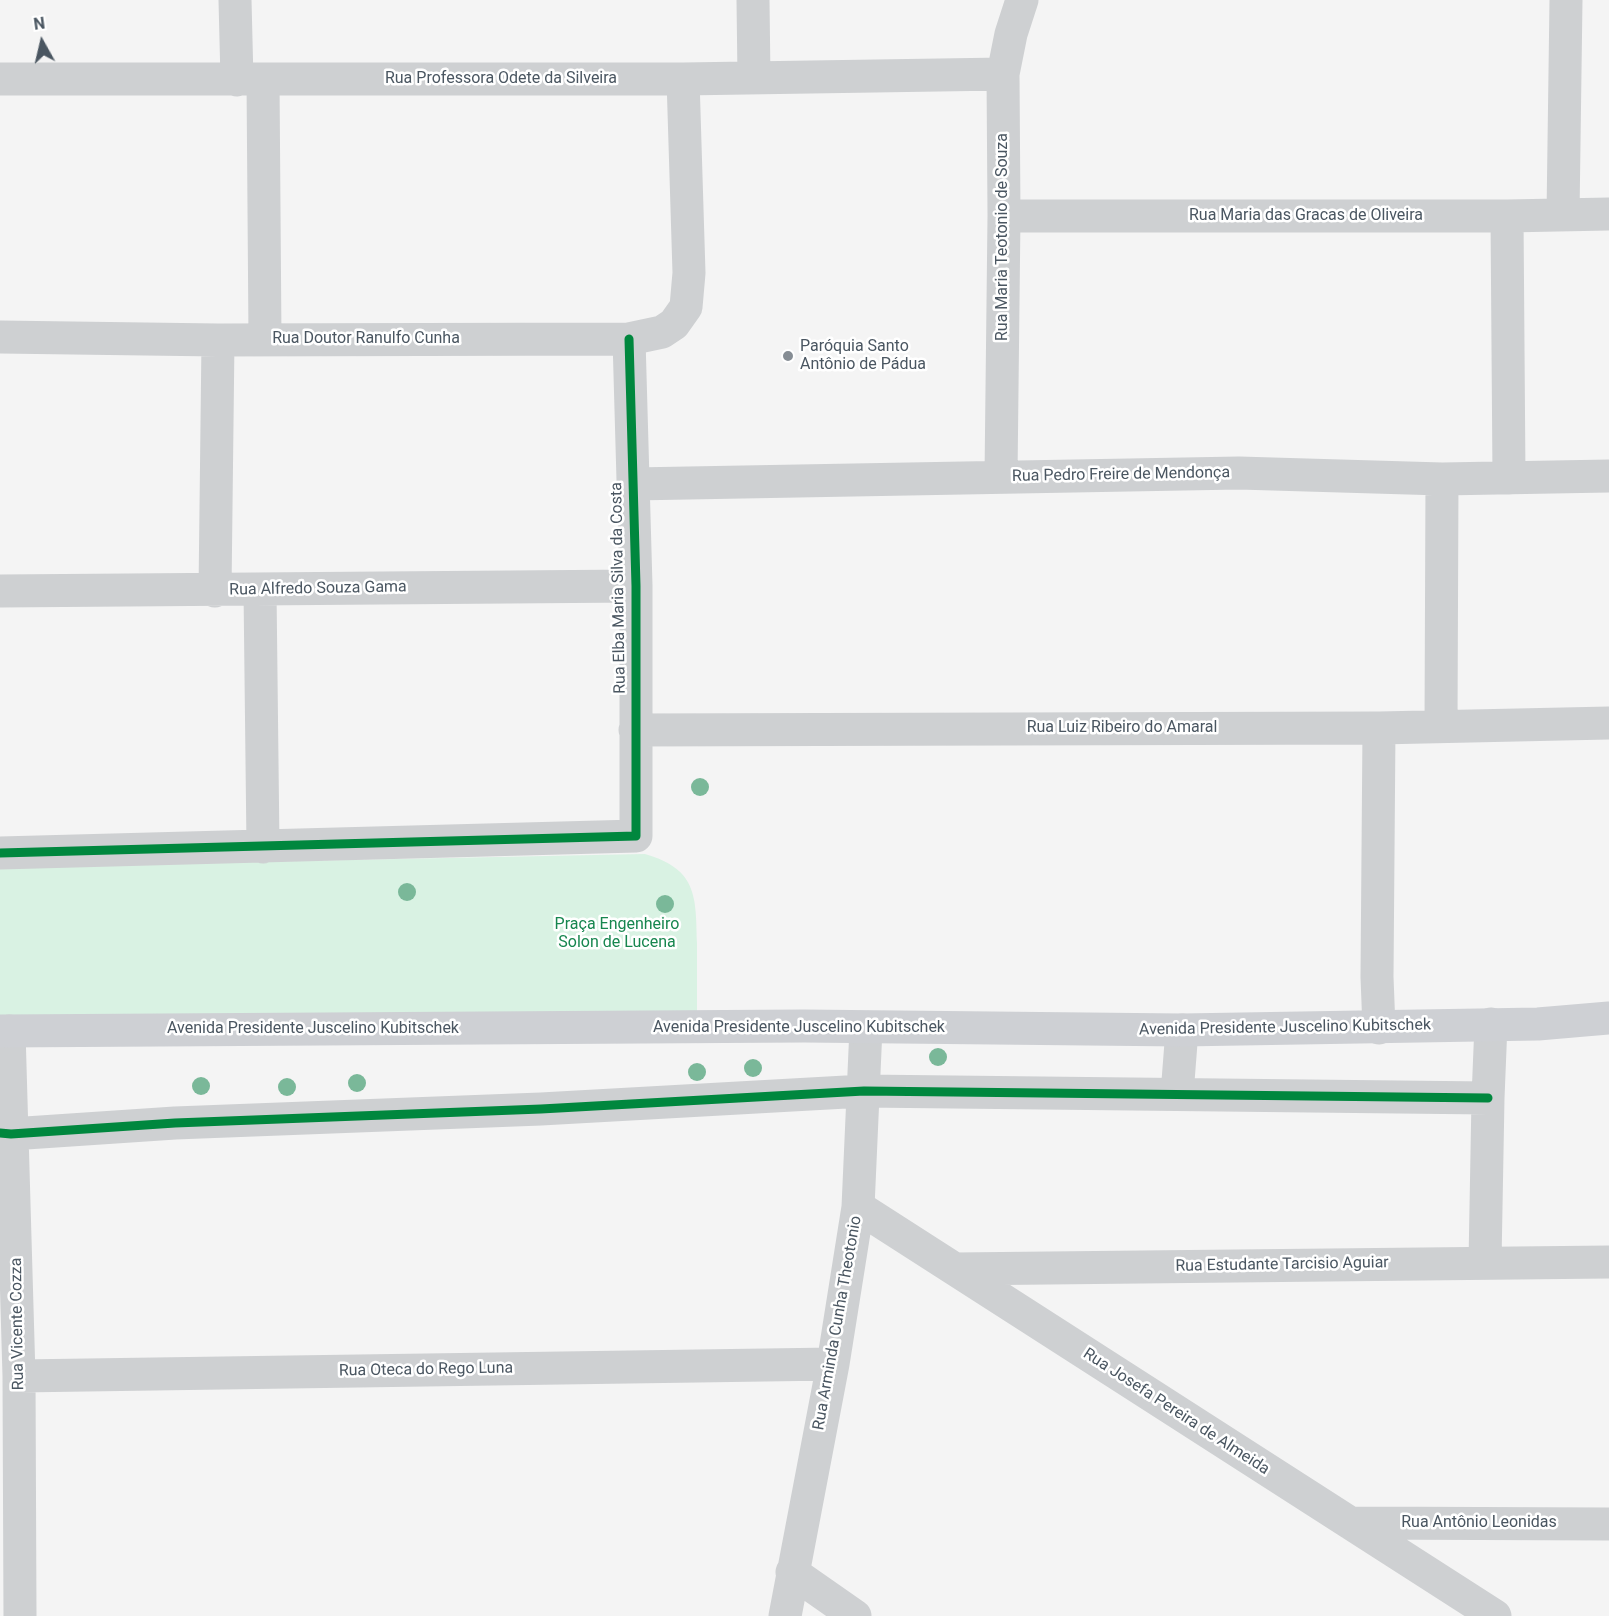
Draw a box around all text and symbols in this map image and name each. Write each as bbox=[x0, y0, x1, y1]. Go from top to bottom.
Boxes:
north arrow bbox=[12, 12, 72, 72]
text: N bbox=[33, 13, 46, 34]
street label: Rua Professora Odete da Silveira bbox=[385, 69, 617, 89]
street label: Rua Maria Teotonio de Souza bbox=[993, 133, 1013, 341]
street label: Rua Maria das Gracas de Oliveira bbox=[1189, 206, 1423, 226]
street label: Rua Doutor Ranulfo Cunha bbox=[272, 329, 460, 349]
place label: Paróquia Santo Antônio de Pádua bbox=[800, 337, 926, 375]
marker: Paróquia Santo Antônio de Pádua bbox=[781, 349, 795, 363]
street label: Rua Pedro Freire de Mendonça bbox=[1012, 463, 1230, 487]
street label: Rua Elba Maria Silva da Costa bbox=[608, 482, 630, 694]
street label: Rua Alfredo Souza Gama bbox=[229, 578, 407, 600]
street label: Rua Luiz Ribeiro do Amaral bbox=[1027, 718, 1217, 738]
park label: Praça Engenheiro Solon de Lucena bbox=[555, 915, 679, 953]
street label: Avenida Presidente Juscelino Kubitschek bbox=[1139, 1016, 1431, 1040]
street label: Avenida Presidente Juscelino Kubitschek bbox=[653, 1018, 945, 1038]
street label: Avenida Presidente Juscelino Kubitschek bbox=[167, 1019, 459, 1039]
street label: Rua Arminda Cunha Theotonio bbox=[810, 1214, 866, 1432]
street label: Rua Estudante Tarcisio Aguiar bbox=[1175, 1254, 1389, 1276]
street label: Rua Vicente Cozza bbox=[7, 1257, 29, 1391]
street label: Rua Josefa Pereira de Almeida bbox=[1079, 1345, 1273, 1479]
street label: Rua Oteca do Rego Luna bbox=[339, 1359, 513, 1381]
street label: Rua Antônio Leonidas bbox=[1401, 1513, 1557, 1533]

